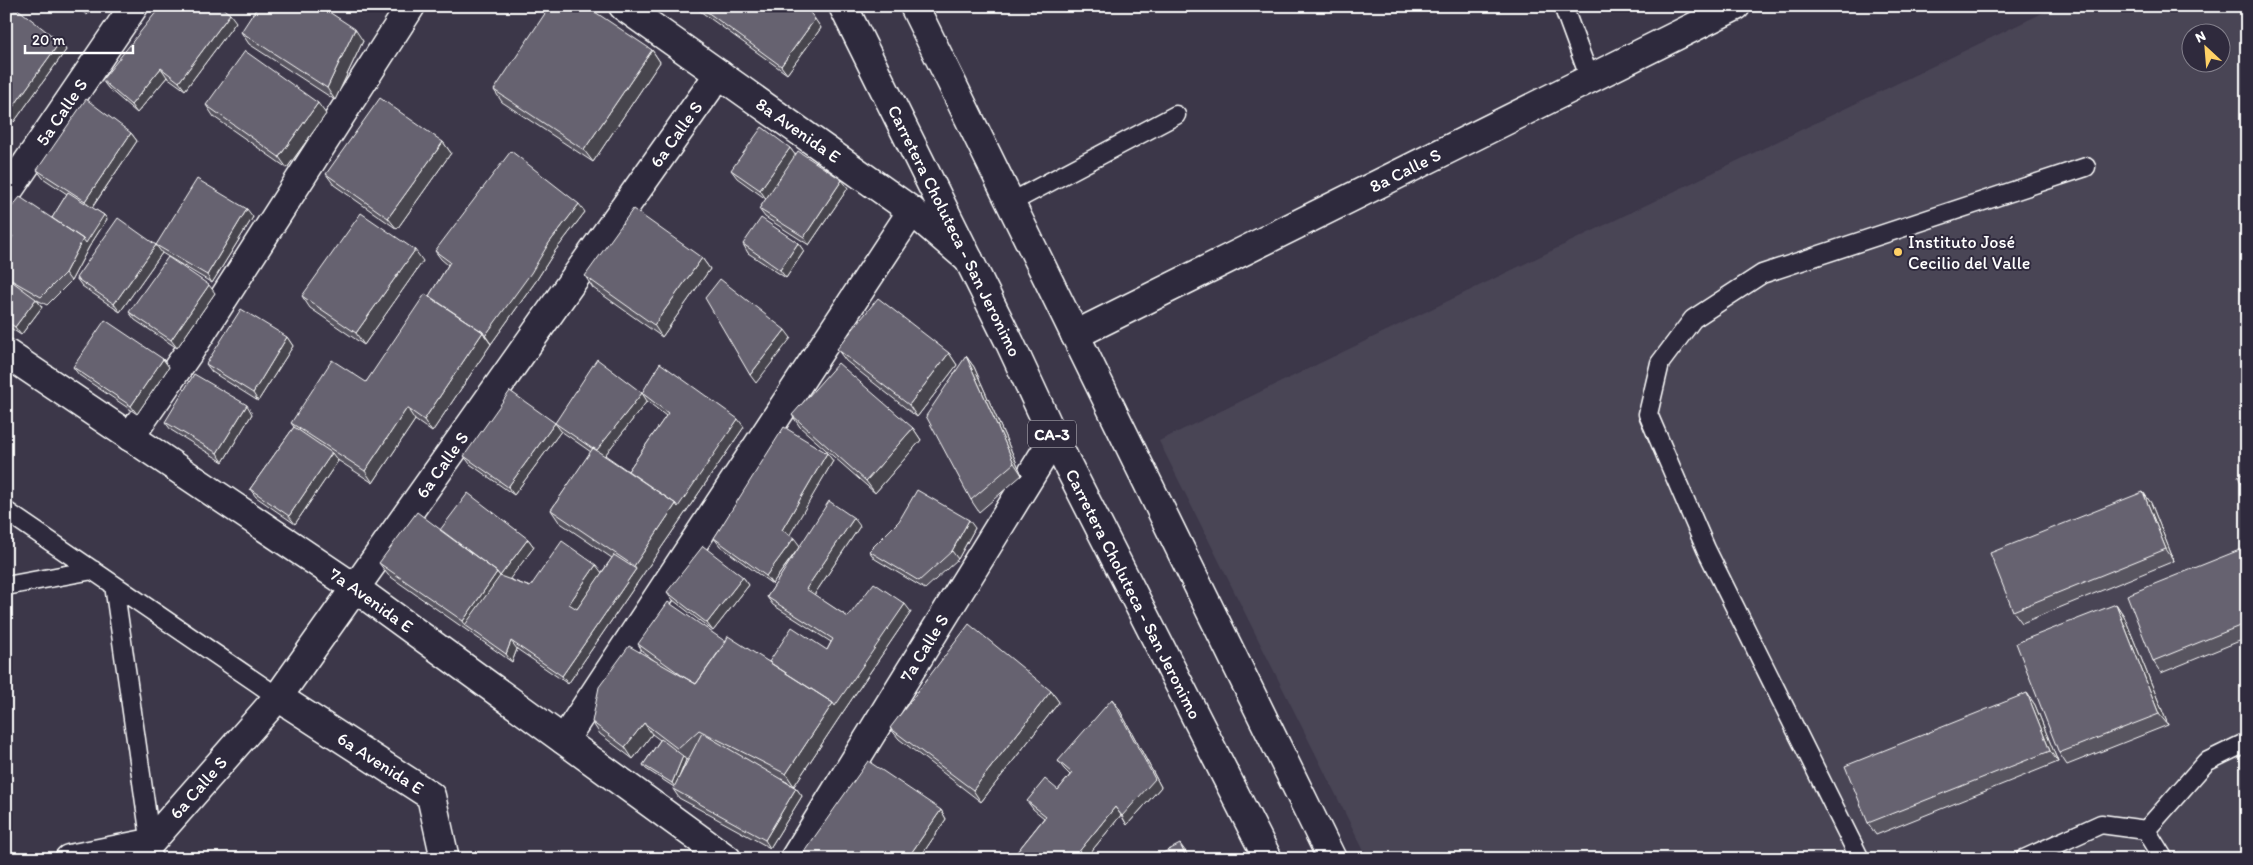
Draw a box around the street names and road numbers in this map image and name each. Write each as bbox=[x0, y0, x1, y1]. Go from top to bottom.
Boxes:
street label: 5a Calle S bbox=[31, 74, 92, 150]
street label: 8a Avenida E bbox=[752, 93, 845, 168]
street label: 6a Calle S bbox=[645, 97, 707, 172]
street label: Carretera Choluteca - San Jeronimo bbox=[883, 101, 1026, 360]
street label: 8a Calle S bbox=[1366, 144, 1445, 198]
road number: CA-3 bbox=[1028, 420, 1076, 448]
street label: 6a Calle S bbox=[411, 427, 473, 503]
street label: Carretera Choluteca - San Jeronimo bbox=[1061, 465, 1206, 723]
street label: 7a Avenida E bbox=[325, 563, 417, 638]
street label: 7a Calle S bbox=[895, 610, 954, 686]
street label: 6a Avenida E bbox=[333, 727, 428, 799]
street label: 6a Calle S bbox=[165, 752, 232, 824]

